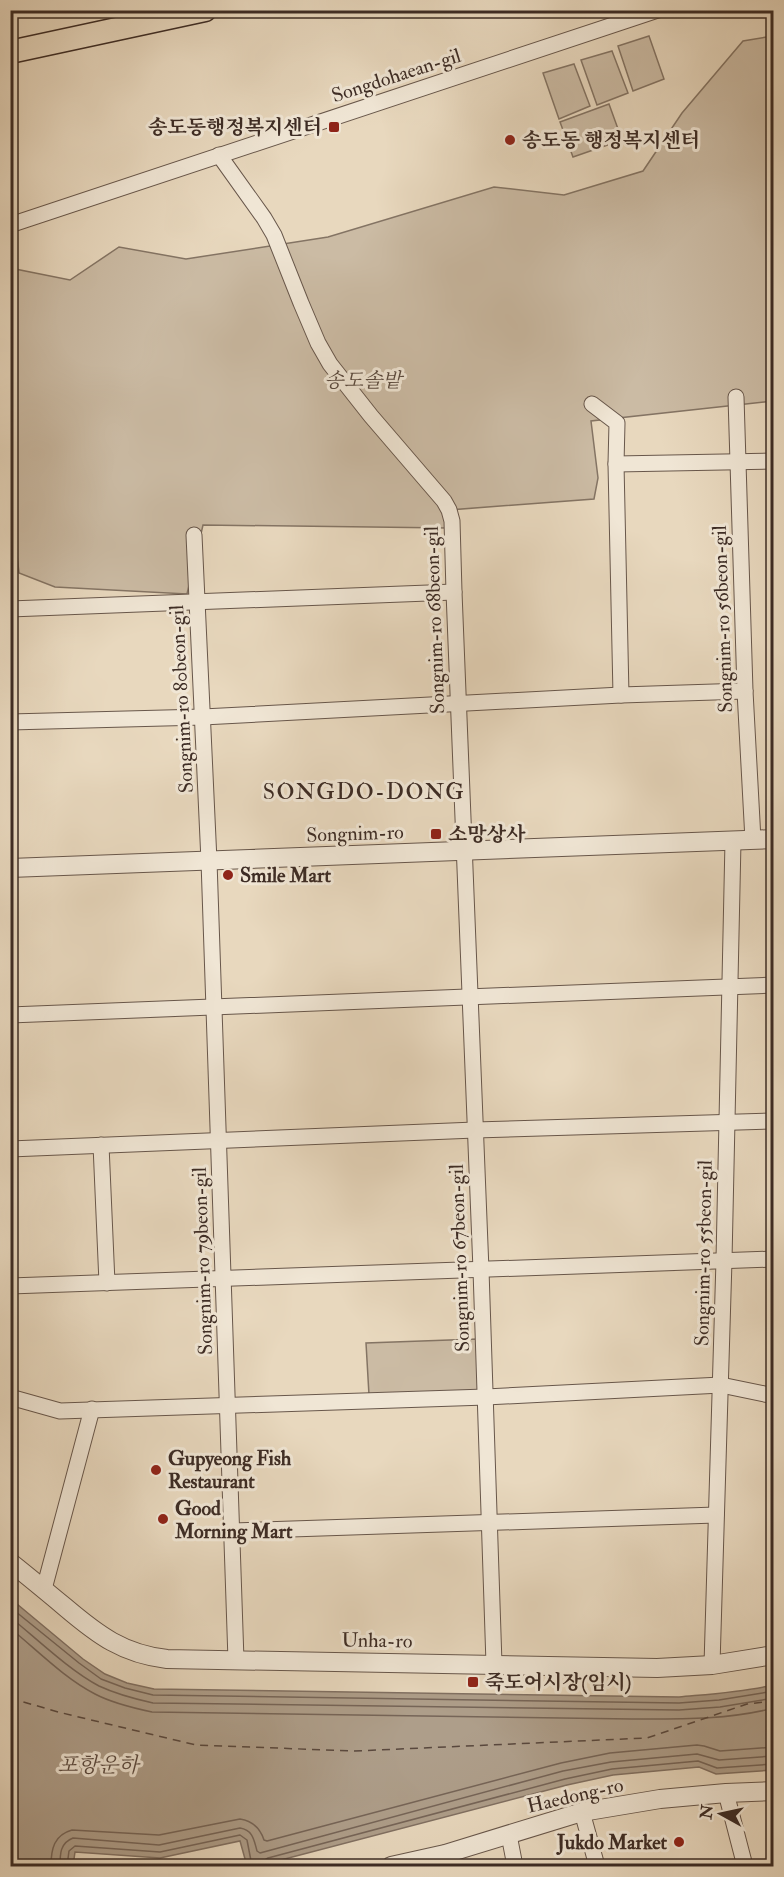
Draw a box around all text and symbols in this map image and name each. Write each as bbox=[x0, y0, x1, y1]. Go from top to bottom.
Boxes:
street label: Songdohaean-gil bbox=[328, 43, 464, 108]
place label: 송도동행정복지센터 bbox=[148, 115, 322, 140]
marker: 송도동행정복지센터 bbox=[327, 120, 341, 134]
place label: 송도동 행정복지센터 bbox=[522, 128, 700, 153]
marker: 송도동 행정복지센터 bbox=[503, 133, 517, 147]
park label: 송도솔밭 bbox=[324, 368, 404, 393]
street label: Songnim-ro 56beon-gil bbox=[707, 525, 738, 713]
street label: Songnim-ro 68beon-gil bbox=[419, 526, 450, 714]
street label: Songnim-ro 80beon-gil bbox=[164, 604, 199, 794]
district label: SONGDO-DONG bbox=[263, 778, 465, 806]
street label: Songnim-ro bbox=[306, 819, 404, 848]
place label: 소망상사 bbox=[448, 822, 526, 847]
marker: 소망상사 bbox=[429, 827, 443, 841]
place label: Smile Mart bbox=[240, 863, 331, 888]
marker: Smile Mart bbox=[221, 868, 235, 882]
street label: Songnim-ro 55beon-gil bbox=[689, 1160, 718, 1346]
street label: Songnim-ro 67beon-gil bbox=[444, 1164, 475, 1352]
street label: Songnim-ro 79beon-gil bbox=[187, 1167, 218, 1355]
place label: Gupyeong Fish Restaurant bbox=[168, 1446, 292, 1494]
marker: Gupyeong Fish Restaurant bbox=[149, 1463, 163, 1477]
place label: Good Morning Mart bbox=[174, 1496, 293, 1545]
marker: Good Morning Mart bbox=[156, 1512, 170, 1526]
street label: Unha-ro bbox=[341, 1627, 413, 1654]
place label: 죽도어시장(임시) bbox=[485, 1670, 631, 1695]
marker: 죽도어시장(임시) bbox=[466, 1675, 480, 1689]
water label: 포항운하 bbox=[57, 1752, 141, 1779]
street label: Haedong-ro bbox=[525, 1772, 626, 1819]
north arrow bbox=[691, 1784, 751, 1844]
text: N bbox=[696, 1803, 718, 1822]
place label: Jukdo Market bbox=[556, 1830, 668, 1855]
marker: Jukdo Market bbox=[672, 1835, 686, 1849]

